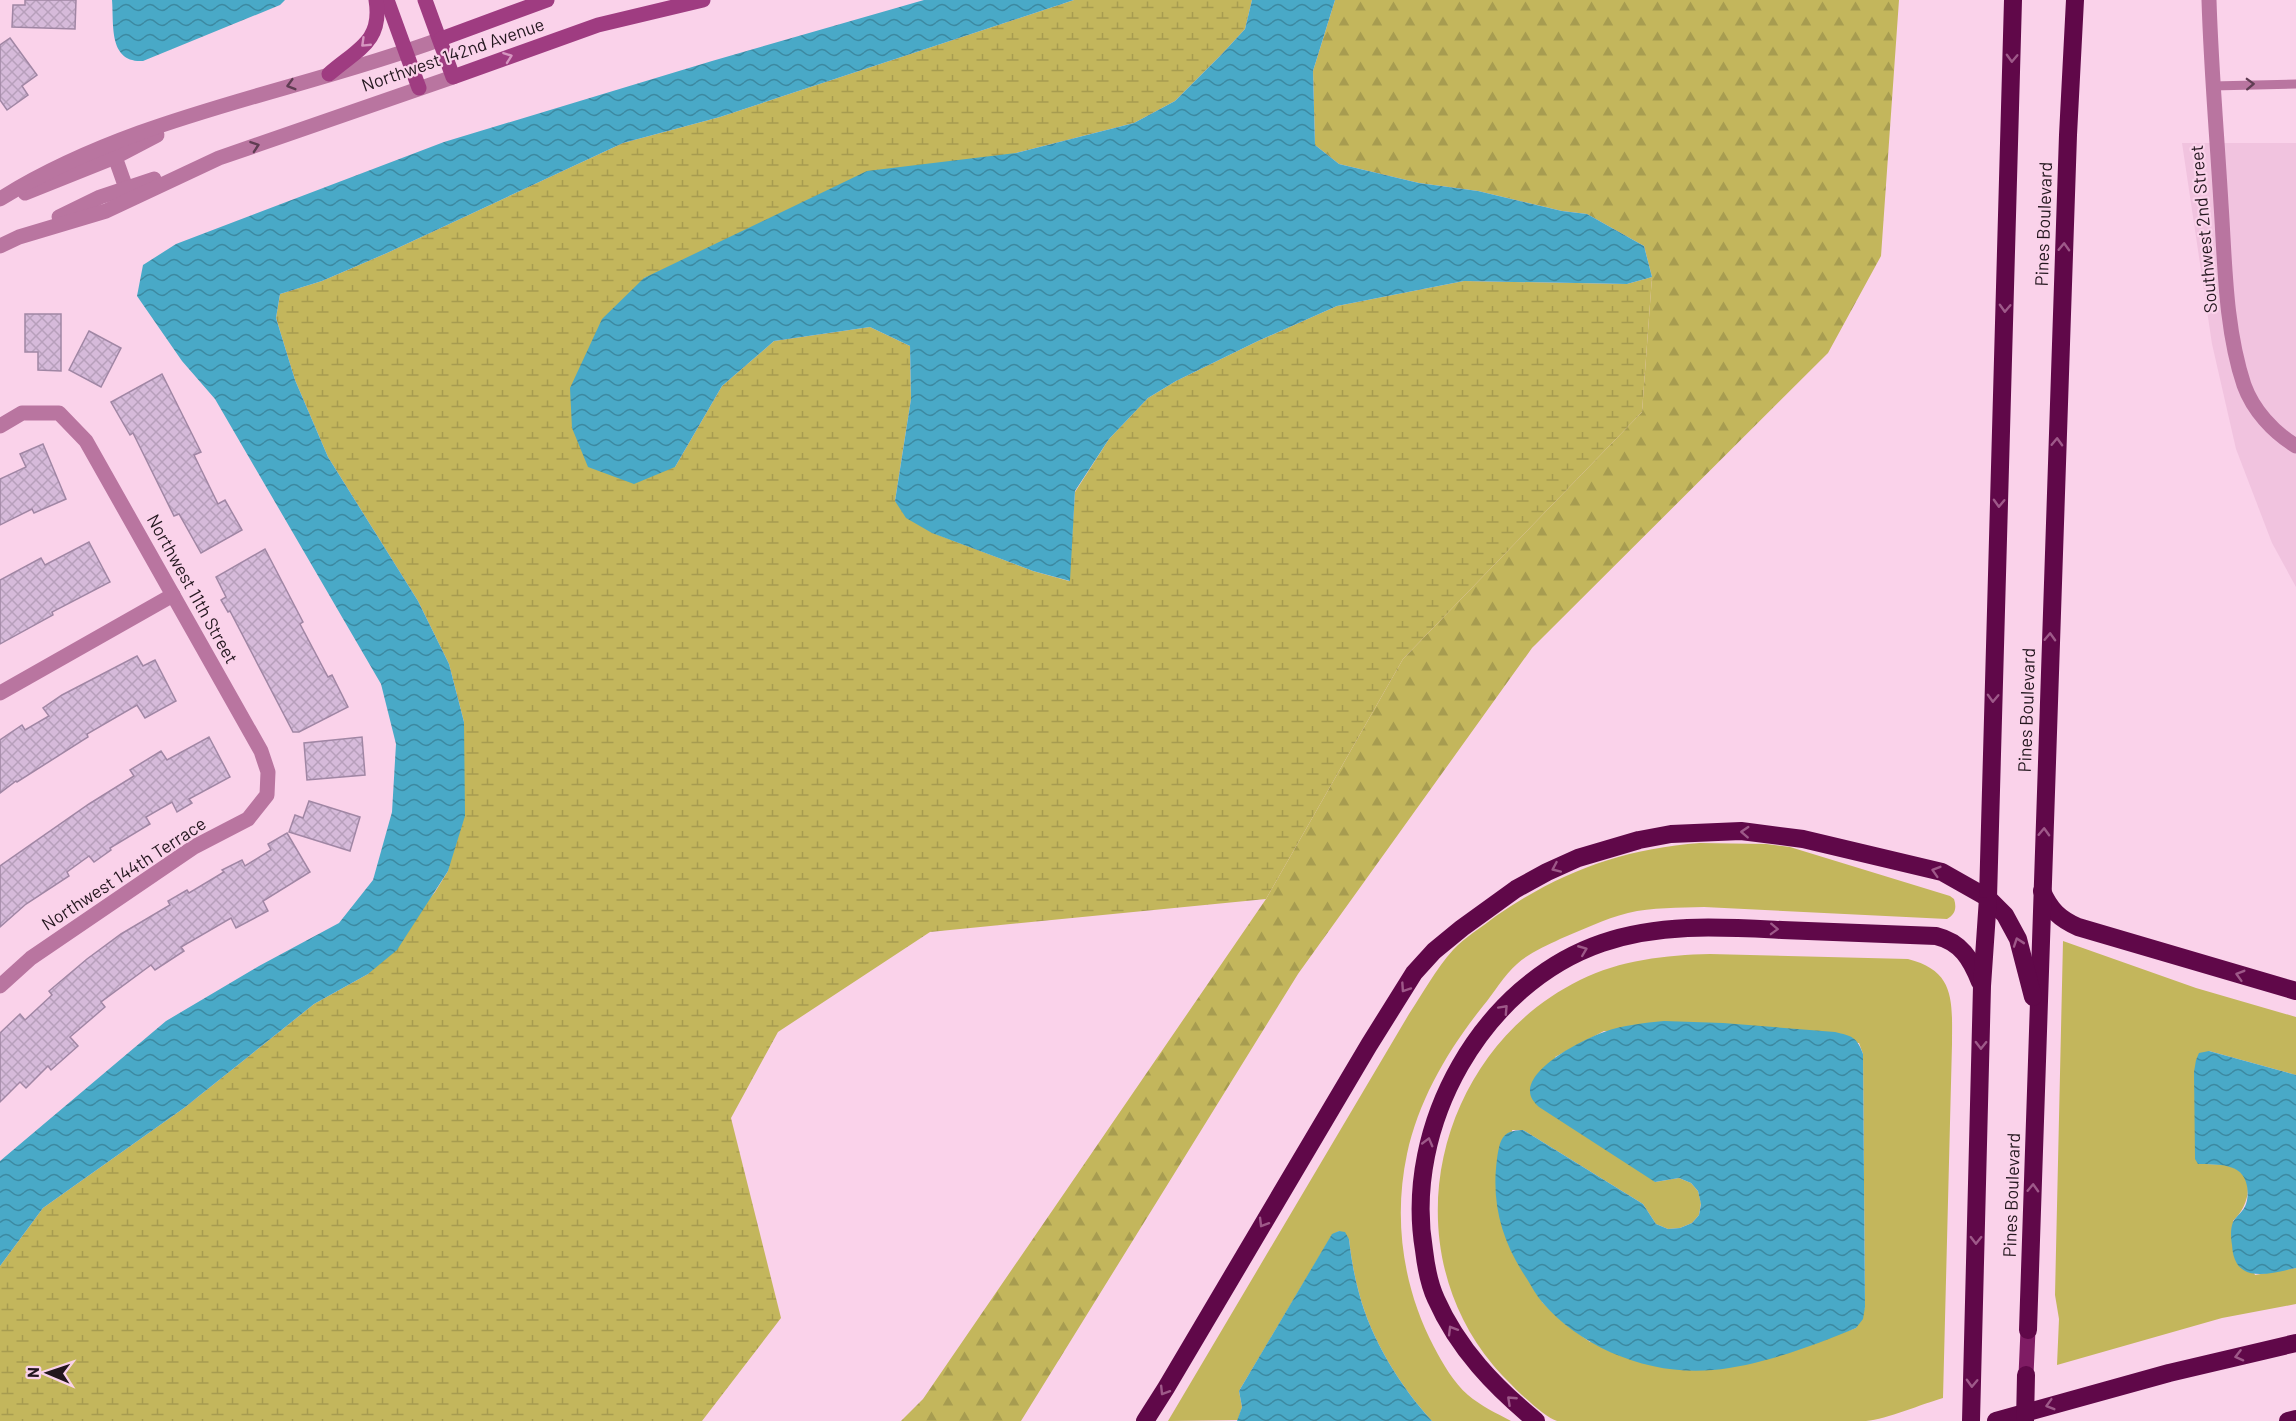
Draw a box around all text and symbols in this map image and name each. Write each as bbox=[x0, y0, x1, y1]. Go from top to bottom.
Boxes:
street label: Northwest 142nd Avenue bbox=[358, 12, 547, 96]
one-way arrow bbox=[362, 36, 373, 47]
one-way arrow bbox=[502, 51, 513, 64]
one-way arrow bbox=[2006, 54, 2018, 63]
one-way arrow bbox=[286, 78, 297, 90]
one-way arrow bbox=[2246, 78, 2255, 91]
one-way arrow bbox=[249, 140, 260, 153]
street label: Southwest 2nd Street bbox=[2185, 144, 2221, 314]
street label: Pines Boulevard bbox=[2030, 161, 2056, 287]
one-way arrow bbox=[2058, 243, 2070, 252]
one-way arrow bbox=[1999, 303, 2011, 312]
one-way arrow bbox=[2051, 437, 2064, 446]
one-way arrow bbox=[1993, 498, 2006, 507]
street label: Northwest 11th Street bbox=[143, 510, 243, 667]
one-way arrow bbox=[2044, 632, 2057, 641]
street label: Pines Boulevard bbox=[2013, 647, 2039, 773]
one-way arrow bbox=[1987, 693, 2000, 702]
street label: Northwest 144th Terrace bbox=[37, 812, 210, 935]
one-way arrow bbox=[1741, 825, 1750, 838]
one-way arrow bbox=[2037, 827, 2050, 836]
one-way arrow bbox=[1551, 861, 1562, 873]
one-way arrow bbox=[1931, 866, 1942, 878]
one-way arrow bbox=[1770, 923, 1779, 936]
one-way arrow bbox=[2012, 938, 2025, 948]
one-way arrow bbox=[1576, 945, 1587, 957]
one-way arrow bbox=[2235, 970, 2246, 982]
one-way arrow bbox=[1401, 981, 1412, 992]
one-way arrow bbox=[1497, 1005, 1508, 1015]
one-way arrow bbox=[1975, 1040, 1987, 1049]
street label: Pines Boulevard bbox=[1998, 1132, 2024, 1258]
one-way arrow bbox=[1421, 1137, 1434, 1147]
one-way arrow bbox=[2026, 1183, 2039, 1192]
one-way arrow bbox=[1259, 1217, 1271, 1227]
one-way arrow bbox=[1970, 1235, 1983, 1244]
one-way arrow bbox=[1448, 1326, 1460, 1336]
north arrow bbox=[18, 1343, 78, 1403]
one-way arrow bbox=[2234, 1349, 2244, 1362]
text: N bbox=[23, 1367, 42, 1378]
one-way arrow bbox=[1966, 1379, 1979, 1388]
one-way arrow bbox=[1160, 1385, 1172, 1395]
one-way arrow bbox=[1507, 1396, 1518, 1407]
one-way arrow bbox=[2045, 1398, 2056, 1410]

